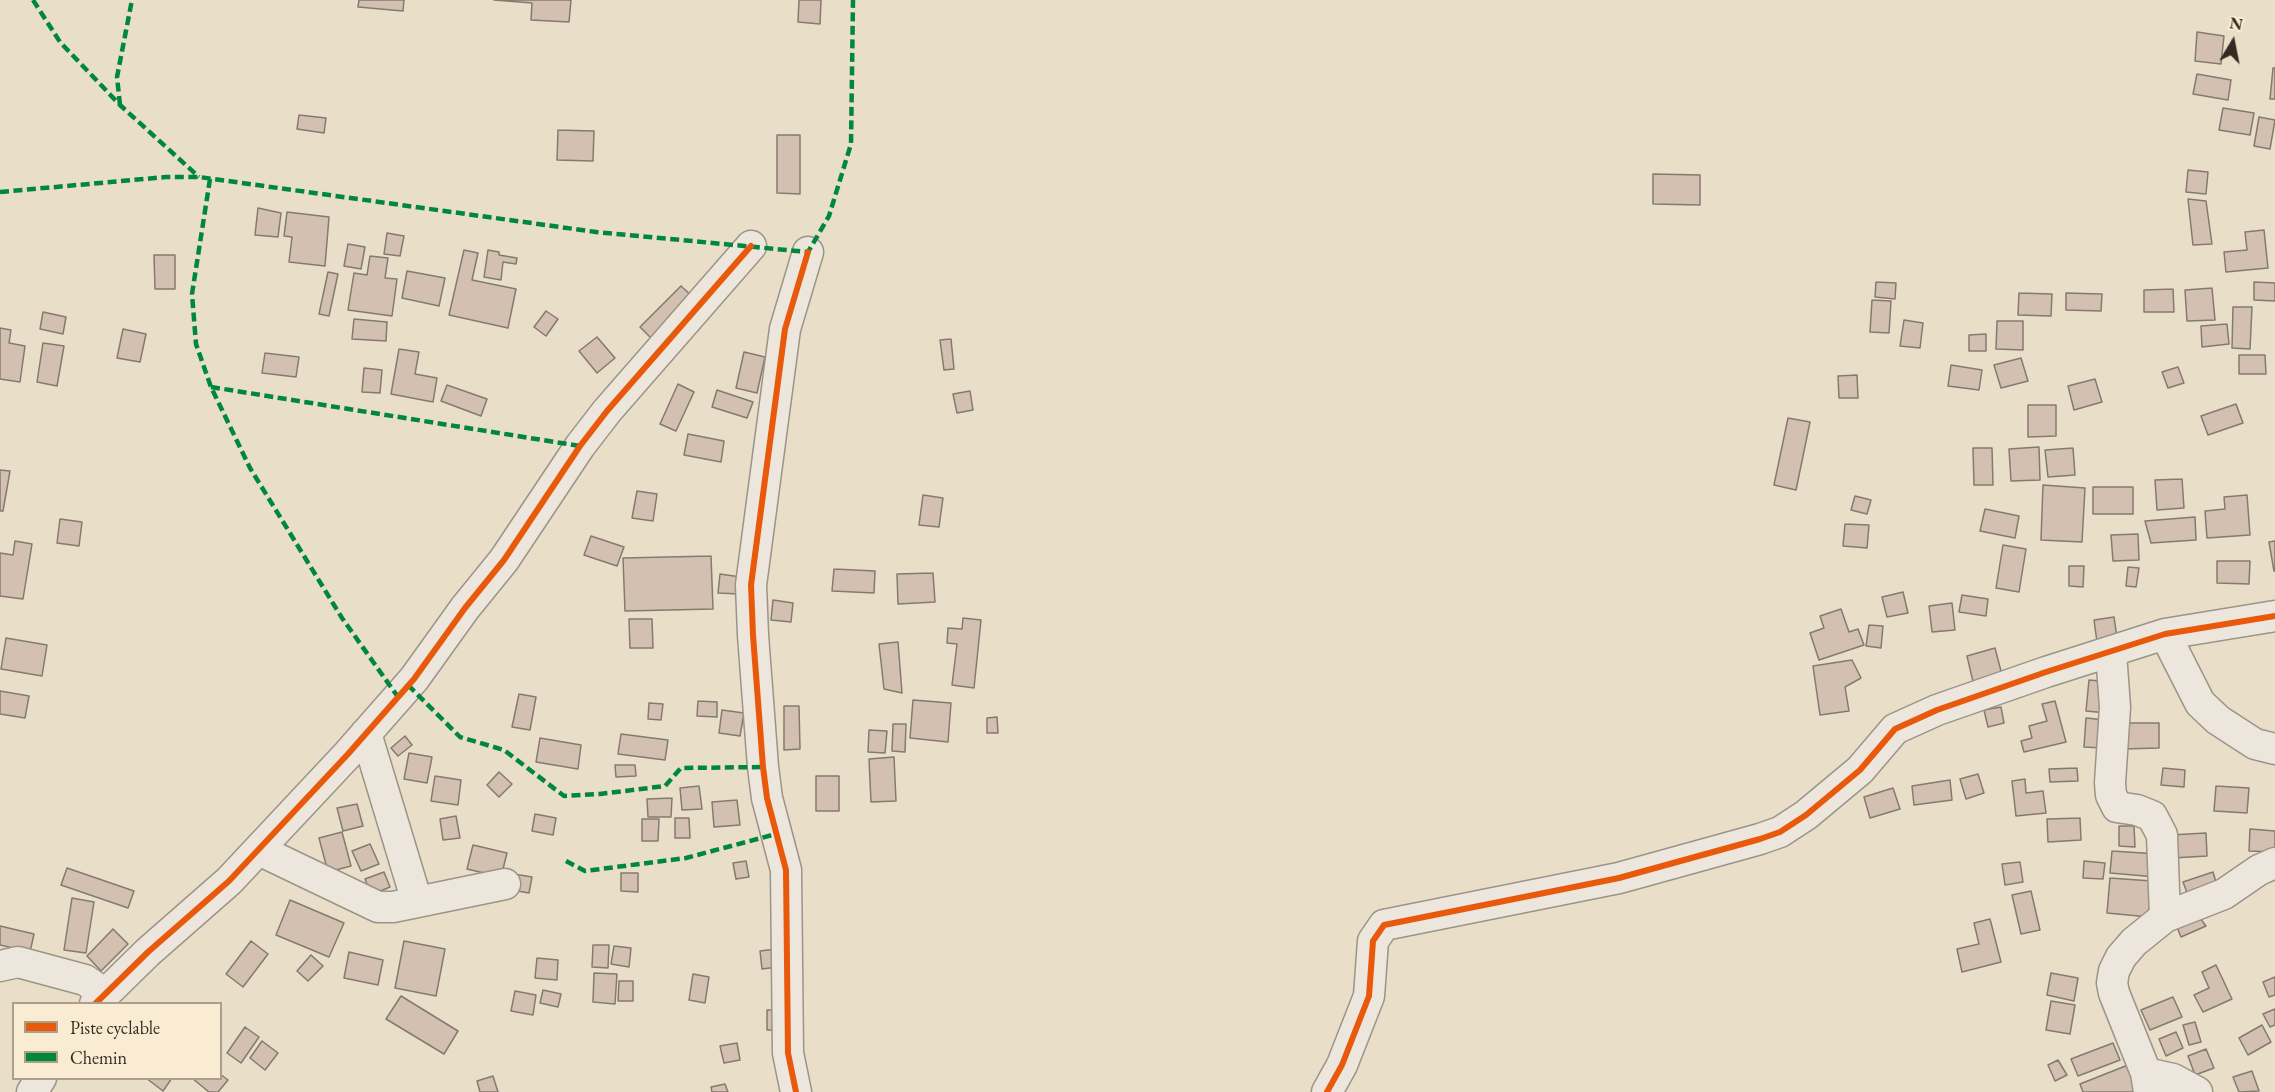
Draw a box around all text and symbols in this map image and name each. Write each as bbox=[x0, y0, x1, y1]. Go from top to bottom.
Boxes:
north arrow bbox=[2203, 12, 2263, 72]
text: N bbox=[2228, 12, 2244, 35]
legend bbox=[12, 1002, 222, 1080]
text: Piste cyclable bbox=[70, 1016, 160, 1039]
text: Chemin bbox=[70, 1046, 127, 1069]

